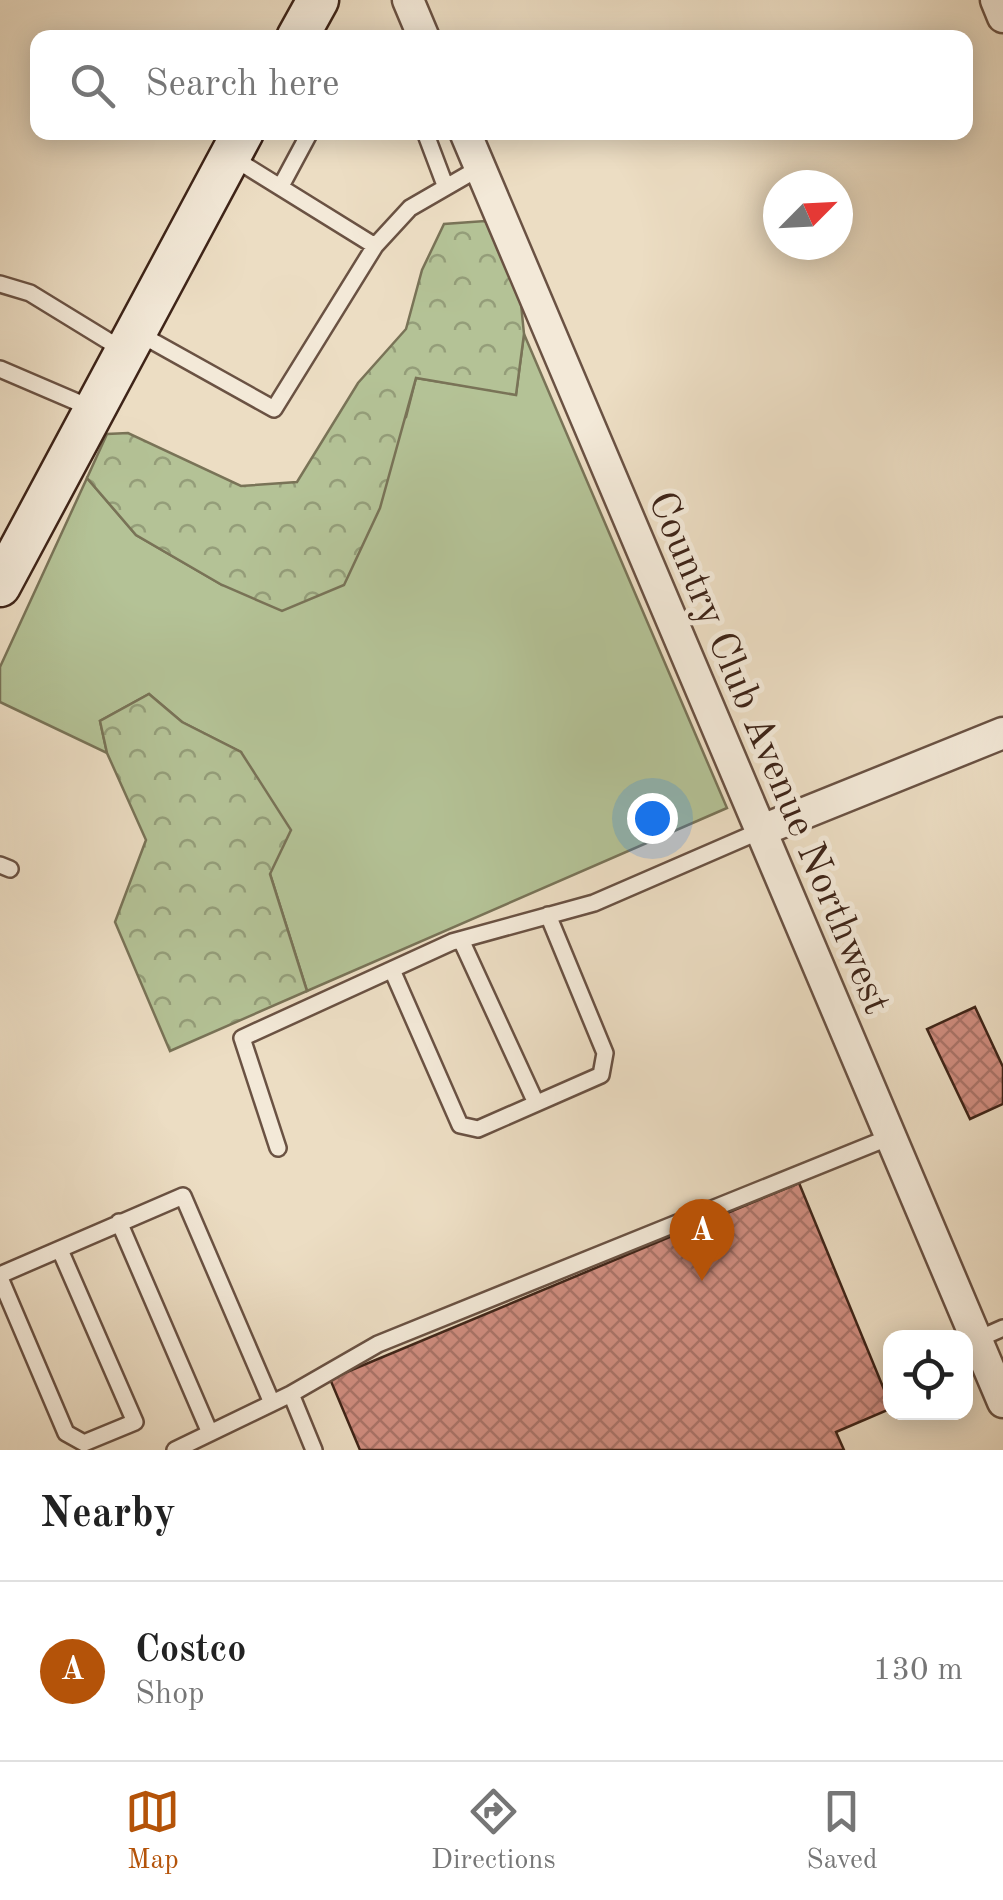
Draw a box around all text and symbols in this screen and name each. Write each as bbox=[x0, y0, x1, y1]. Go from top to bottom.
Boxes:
search box bbox=[30, 30, 973, 140]
icon: search bbox=[65, 58, 120, 113]
text: Search here bbox=[145, 66, 340, 104]
north arrow bbox=[763, 170, 853, 260]
street label: Country Club Avenue Northwest bbox=[639, 487, 896, 1020]
your location bbox=[627, 793, 678, 844]
pin: A bbox=[670, 1198, 734, 1281]
map controls bbox=[883, 1330, 973, 1420]
button: locate bbox=[883, 1330, 973, 1420]
text: Nearby bbox=[40, 1494, 176, 1536]
text: Costco bbox=[135, 1632, 246, 1670]
text: A bbox=[60, 1655, 85, 1687]
text: 130 m bbox=[873, 1655, 963, 1687]
text: Shop bbox=[135, 1679, 205, 1711]
tab: Map bbox=[125, 1784, 180, 1879]
tab: Directions bbox=[431, 1784, 556, 1879]
tab: Saved bbox=[806, 1784, 878, 1879]

